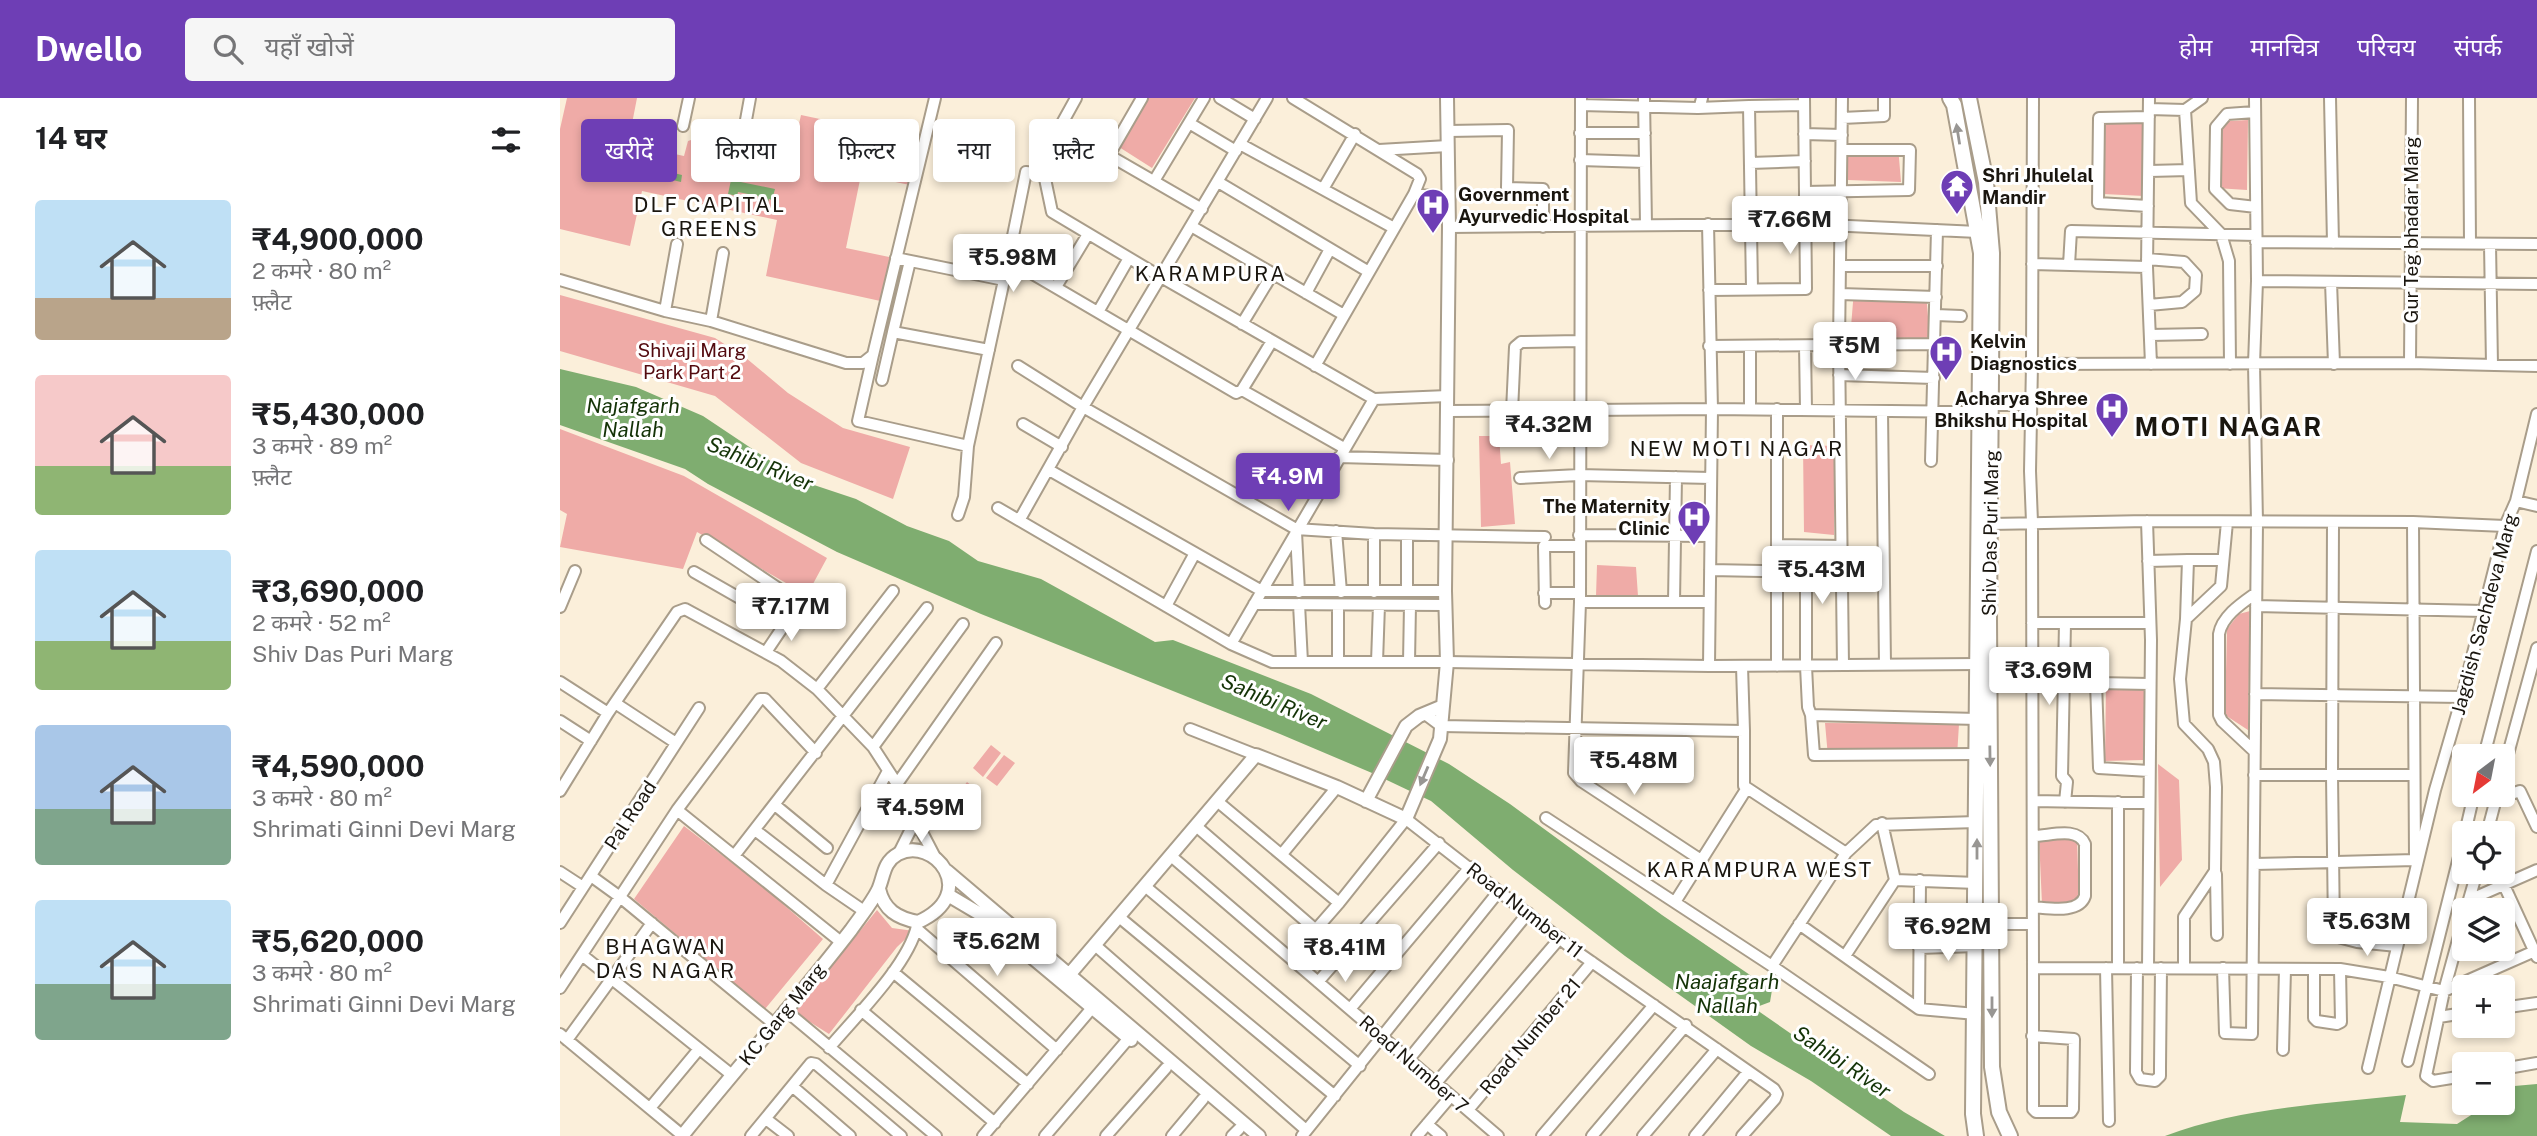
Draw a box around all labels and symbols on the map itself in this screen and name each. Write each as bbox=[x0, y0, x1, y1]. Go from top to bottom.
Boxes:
one-way arrow bbox=[1952, 123, 1963, 145]
street label: Gur Teg bhadar Marg bbox=[2400, 136, 2422, 324]
place label: Shri Jhulelal Mandir bbox=[1982, 164, 2094, 208]
temple icon: Shri Jhulelal Mandir bbox=[1938, 167, 1976, 216]
place label: Government Ayurvedic Hospital bbox=[1458, 183, 1629, 227]
hospital icon: Government Ayurvedic Hospital bbox=[1414, 186, 1452, 235]
district label: DLF CAPITAL GREENS bbox=[634, 192, 786, 241]
pin: ₹7.66M bbox=[1733, 197, 1847, 256]
pin: ₹5.98M bbox=[956, 234, 1070, 294]
district label: KARAMPURA bbox=[1135, 261, 1287, 286]
pin: ₹5M bbox=[1821, 322, 1889, 382]
place label: Kelvin Diagnostics bbox=[1970, 330, 2077, 374]
hospital icon: Kelvin Diagnostics bbox=[1927, 333, 1965, 382]
park label: Shivaji Marg Park Part 2 bbox=[638, 339, 747, 383]
place label: Acharya Shree Bhikshu Hospital bbox=[1934, 387, 2088, 431]
hospital icon: Acharya Shree Bhikshu Hospital bbox=[2093, 390, 2131, 439]
water label: Najafgarh Nallah bbox=[586, 393, 680, 442]
pin: ₹4.32M bbox=[1492, 402, 1606, 461]
district label: MOTI NAGAR bbox=[2135, 411, 2323, 442]
water label: Sahibi River bbox=[703, 431, 818, 497]
district label: NEW MOTI NAGAR bbox=[1630, 436, 1844, 461]
street label: Shiv Das Puri Marg bbox=[1978, 449, 2002, 616]
pin: ₹4.9M bbox=[1239, 454, 1337, 513]
place label: The Maternity Clinic bbox=[1543, 495, 1670, 539]
hospital icon: The Maternity Clinic bbox=[1675, 498, 1713, 547]
street label: Jagdish Sachdeva Marg bbox=[2446, 511, 2522, 717]
pin: ₹5.43M bbox=[1765, 546, 1879, 606]
pin: ₹7.17M bbox=[734, 584, 848, 643]
pin: ₹3.69M bbox=[1992, 648, 2106, 707]
water label: Sahibi River bbox=[1218, 668, 1332, 735]
pin: ₹5.48M bbox=[1577, 738, 1691, 797]
north arrow bbox=[2452, 744, 2515, 807]
one-way arrow bbox=[1985, 745, 1996, 767]
one-way arrow bbox=[1418, 766, 1430, 786]
street label: Pal Road bbox=[600, 776, 660, 854]
pin: ₹4.59M bbox=[864, 784, 978, 844]
one-way arrow bbox=[1971, 838, 1983, 860]
district label: KARAMPURA WEST bbox=[1647, 857, 1873, 882]
street label: Road Number 11 bbox=[1463, 858, 1587, 962]
pin: ₹5.63M bbox=[2310, 898, 2424, 958]
pin: ₹6.92M bbox=[1891, 904, 2005, 963]
pin: ₹5.62M bbox=[940, 918, 1054, 978]
pin: ₹8.41M bbox=[1288, 924, 1402, 984]
district label: BHAGWAN DAS NAGAR bbox=[596, 934, 736, 983]
street label: KC Garg Marg bbox=[734, 958, 830, 1069]
water label: Naajafgarh Nallah bbox=[1675, 969, 1779, 1018]
street label: Road Number 21 bbox=[1475, 973, 1585, 1099]
one-way arrow bbox=[1986, 997, 1998, 1019]
street label: Road Number 7 bbox=[1355, 1011, 1473, 1117]
water label: Sahibi River bbox=[1789, 1020, 1897, 1104]

